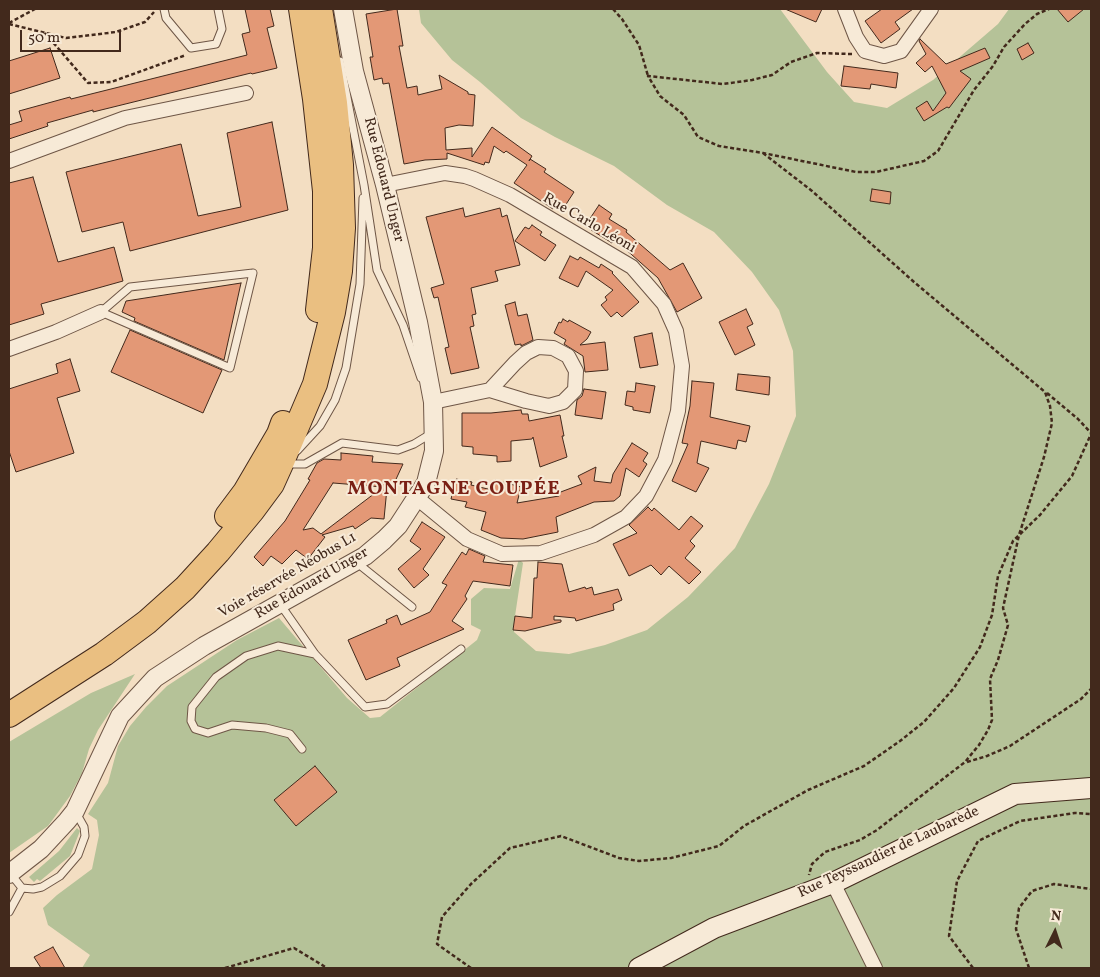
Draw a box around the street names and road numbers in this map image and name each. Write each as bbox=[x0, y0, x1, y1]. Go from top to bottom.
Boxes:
street label: Rue Edouard Unger bbox=[359, 116, 407, 244]
street label: Rue Carlo Léoni bbox=[539, 190, 639, 258]
street label: Voie réservée Néobus L1 bbox=[216, 529, 360, 623]
street label: Rue Edouard Unger bbox=[252, 544, 372, 624]
street label: Rue Teyssandier de Laubarède bbox=[796, 803, 982, 903]

